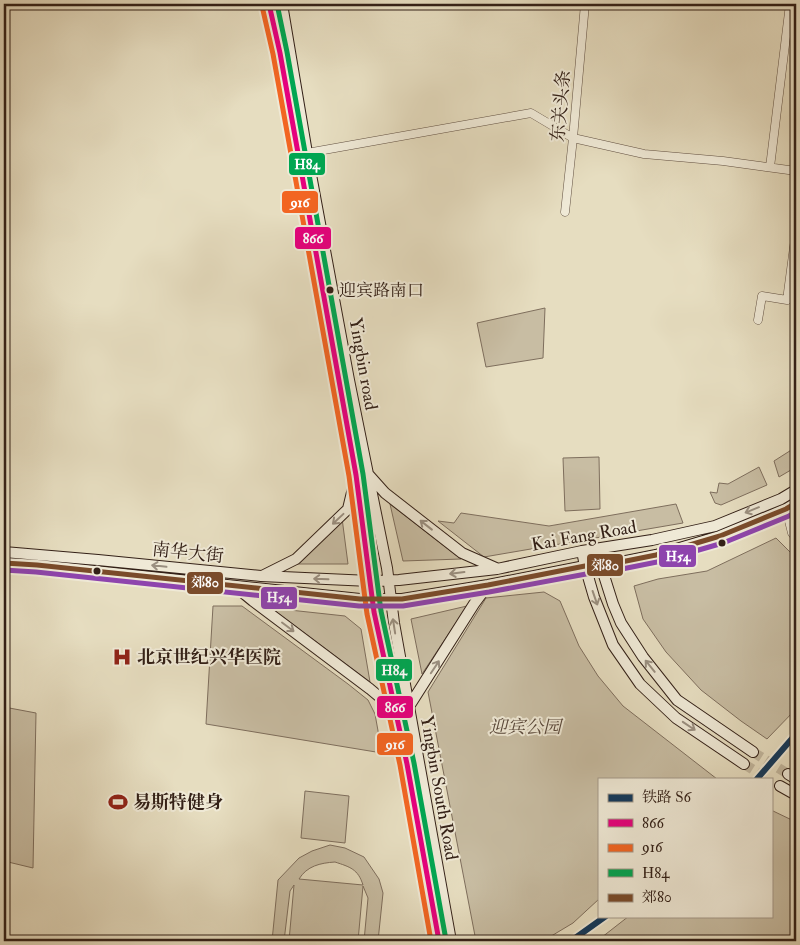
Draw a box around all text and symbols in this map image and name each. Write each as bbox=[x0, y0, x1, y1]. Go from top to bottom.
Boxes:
street label: 东关头条 bbox=[546, 69, 576, 143]
line badge: H84 bbox=[288, 152, 326, 176]
text: H84 bbox=[294, 156, 321, 173]
line badge: 916 bbox=[281, 190, 319, 214]
text: 916 bbox=[288, 194, 310, 211]
line badge: 866 bbox=[294, 226, 332, 250]
text: 866 bbox=[303, 230, 324, 247]
place label: 迎宾路南口 bbox=[339, 280, 424, 301]
marker: 迎宾路南口 bbox=[325, 285, 335, 295]
street label: Yingbin road bbox=[344, 316, 382, 412]
one-way arrow bbox=[745, 506, 760, 516]
one-way arrow bbox=[331, 513, 344, 525]
street label: Kai Fang Road bbox=[530, 515, 638, 557]
one-way arrow bbox=[420, 520, 433, 531]
street label: 南华大街 bbox=[151, 538, 225, 568]
unlabelled marker bbox=[717, 538, 727, 548]
line badge: H54 bbox=[658, 544, 697, 568]
text: H54 bbox=[666, 548, 692, 565]
line badge: 郊80 bbox=[586, 553, 624, 577]
text: 郊80 bbox=[591, 557, 619, 574]
one-way arrow bbox=[151, 561, 167, 571]
unlabelled marker bbox=[92, 566, 102, 576]
one-way arrow bbox=[450, 568, 466, 578]
line badge: 郊80 bbox=[186, 571, 224, 595]
text: 郊80 bbox=[191, 574, 219, 591]
one-way arrow bbox=[313, 574, 330, 584]
line badge: H54 bbox=[260, 586, 298, 610]
text: H54 bbox=[267, 589, 293, 606]
one-way arrow bbox=[591, 590, 600, 605]
one-way arrow bbox=[389, 618, 399, 634]
one-way arrow bbox=[281, 622, 294, 633]
hospital icon: 北京世纪兴华医院 bbox=[111, 646, 133, 668]
place label: 北京世纪兴华医院 bbox=[137, 646, 281, 669]
line badge: H84 bbox=[375, 658, 413, 682]
one-way arrow bbox=[644, 659, 655, 672]
one-way arrow bbox=[429, 660, 440, 674]
text: H84 bbox=[381, 662, 408, 679]
line badge: 866 bbox=[376, 695, 414, 719]
text: 866 bbox=[385, 699, 406, 716]
street label: Yingbin South Road bbox=[415, 714, 463, 862]
park label: 迎宾公园 bbox=[489, 716, 564, 739]
one-way arrow bbox=[681, 722, 695, 732]
line badge: 916 bbox=[376, 732, 414, 756]
text: 916 bbox=[383, 736, 405, 753]
legend bbox=[598, 778, 772, 918]
text: 铁路 S6 bbox=[642, 788, 692, 807]
sports icon: 易斯特健身 bbox=[107, 791, 129, 813]
place label: 易斯特健身 bbox=[133, 791, 223, 814]
text: 866 bbox=[642, 814, 666, 833]
text: 916 bbox=[641, 838, 664, 857]
text: H84 bbox=[642, 864, 670, 883]
text: 郊80 bbox=[642, 888, 672, 907]

